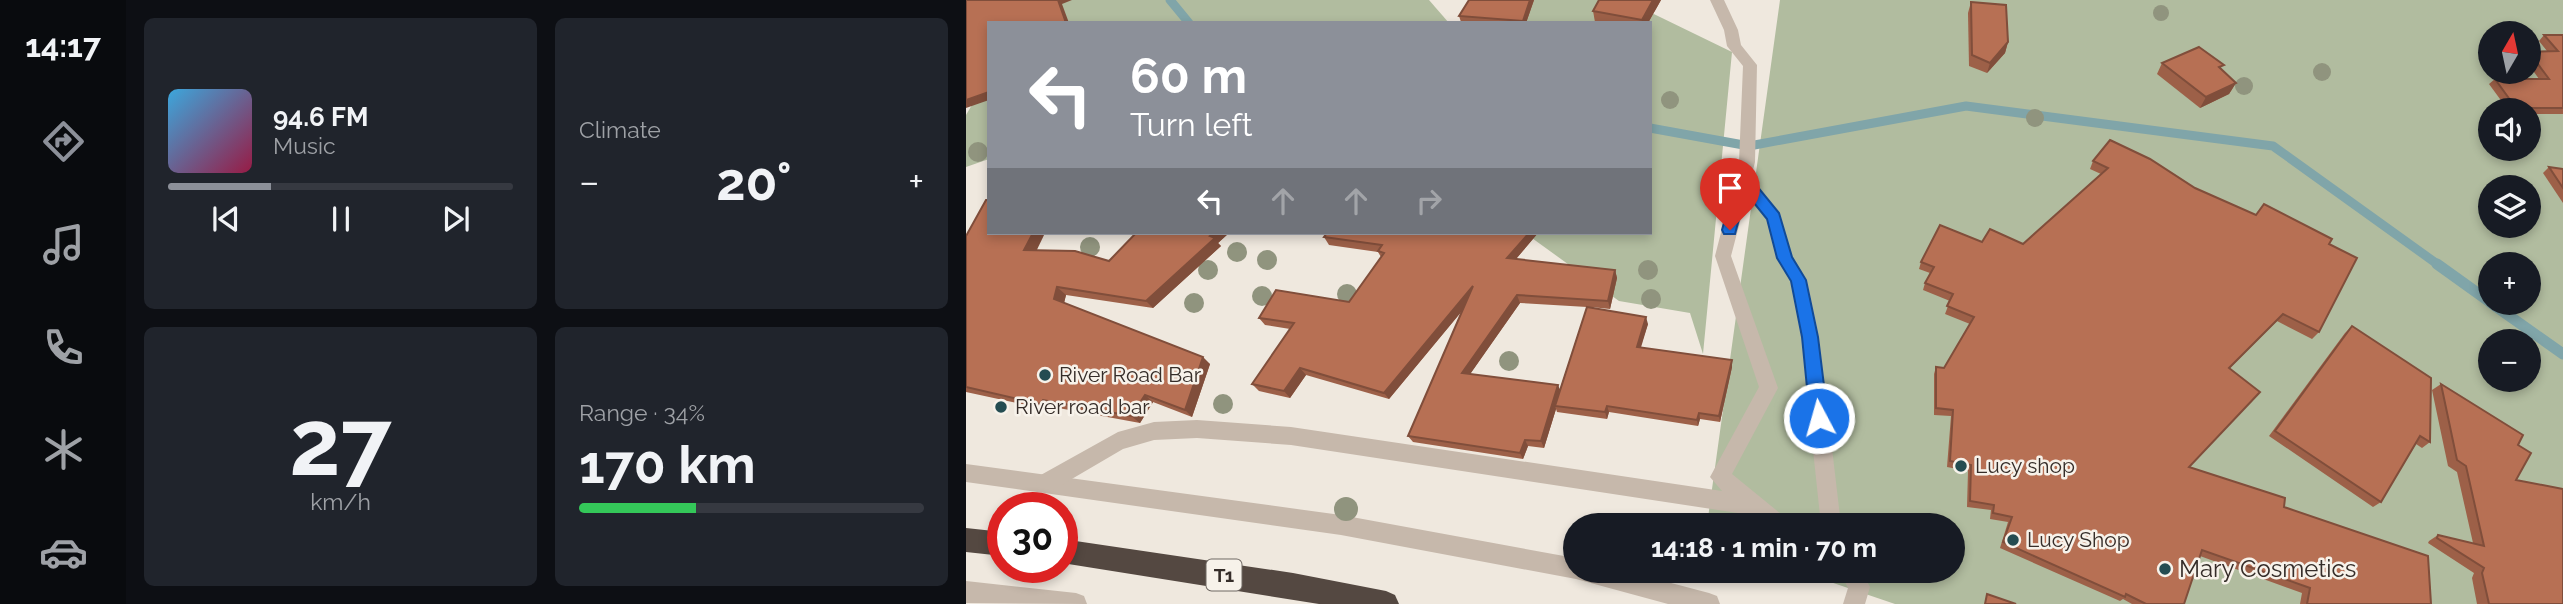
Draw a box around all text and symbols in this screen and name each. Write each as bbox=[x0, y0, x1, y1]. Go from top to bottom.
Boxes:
north arrow bbox=[2478, 21, 2541, 84]
map controls bbox=[2478, 21, 2541, 392]
text: 14:17 bbox=[25, 27, 101, 64]
text: 60 m bbox=[1130, 47, 1247, 104]
icon: left bbox=[1015, 49, 1106, 140]
button: sound bbox=[2478, 98, 2541, 161]
text: 94.6 FM bbox=[273, 102, 368, 132]
text: Turn left bbox=[1130, 106, 1252, 143]
text: Climate bbox=[579, 116, 661, 143]
icon: directions bbox=[39, 117, 88, 166]
text: Music bbox=[273, 132, 336, 159]
text: 20° bbox=[716, 151, 792, 212]
pin bbox=[1700, 158, 1760, 230]
text: − bbox=[579, 159, 599, 204]
text: + bbox=[908, 159, 924, 204]
icon: arrive bbox=[1711, 169, 1749, 207]
button: layers bbox=[2478, 175, 2541, 238]
icon: left bbox=[1191, 182, 1229, 220]
icon: ahead bbox=[1264, 182, 1302, 220]
icon: ahead bbox=[1337, 182, 1375, 220]
icon: right bbox=[1410, 182, 1448, 220]
icon: previous bbox=[207, 200, 245, 238]
icon: pause bbox=[322, 200, 360, 238]
icon: next bbox=[437, 200, 475, 238]
icon: music bbox=[39, 220, 88, 269]
button: + bbox=[2478, 252, 2541, 315]
icon: phone bbox=[39, 323, 88, 372]
button: − bbox=[2478, 329, 2541, 392]
place label: River Road Bar bbox=[1059, 362, 1202, 387]
marker: River Road Bar bbox=[1037, 367, 1053, 383]
position arrow bbox=[1782, 381, 1856, 455]
text: 27 bbox=[289, 389, 392, 496]
place label: River road bar bbox=[1015, 394, 1150, 419]
text: Range · 34% bbox=[579, 399, 705, 426]
marker: River road bar bbox=[993, 399, 1009, 415]
icon: climate bbox=[39, 425, 88, 474]
text: 170 km bbox=[579, 434, 756, 495]
place label: Lucy shop bbox=[1975, 453, 2075, 478]
marker: Lucy shop bbox=[1953, 458, 1969, 474]
text: km/h bbox=[310, 488, 371, 515]
speed limit sign: 30 bbox=[987, 492, 1078, 583]
place label: Lucy Shop bbox=[2027, 527, 2130, 552]
icon: car bbox=[39, 528, 88, 577]
marker: Lucy Shop bbox=[2005, 532, 2021, 548]
text: 14:18 · 1 min · 70 m bbox=[1651, 533, 1877, 563]
place label: Mary Cosmetics bbox=[2179, 554, 2356, 583]
road number: T1 bbox=[1206, 560, 1242, 590]
marker: Mary Cosmetics bbox=[2157, 561, 2173, 577]

